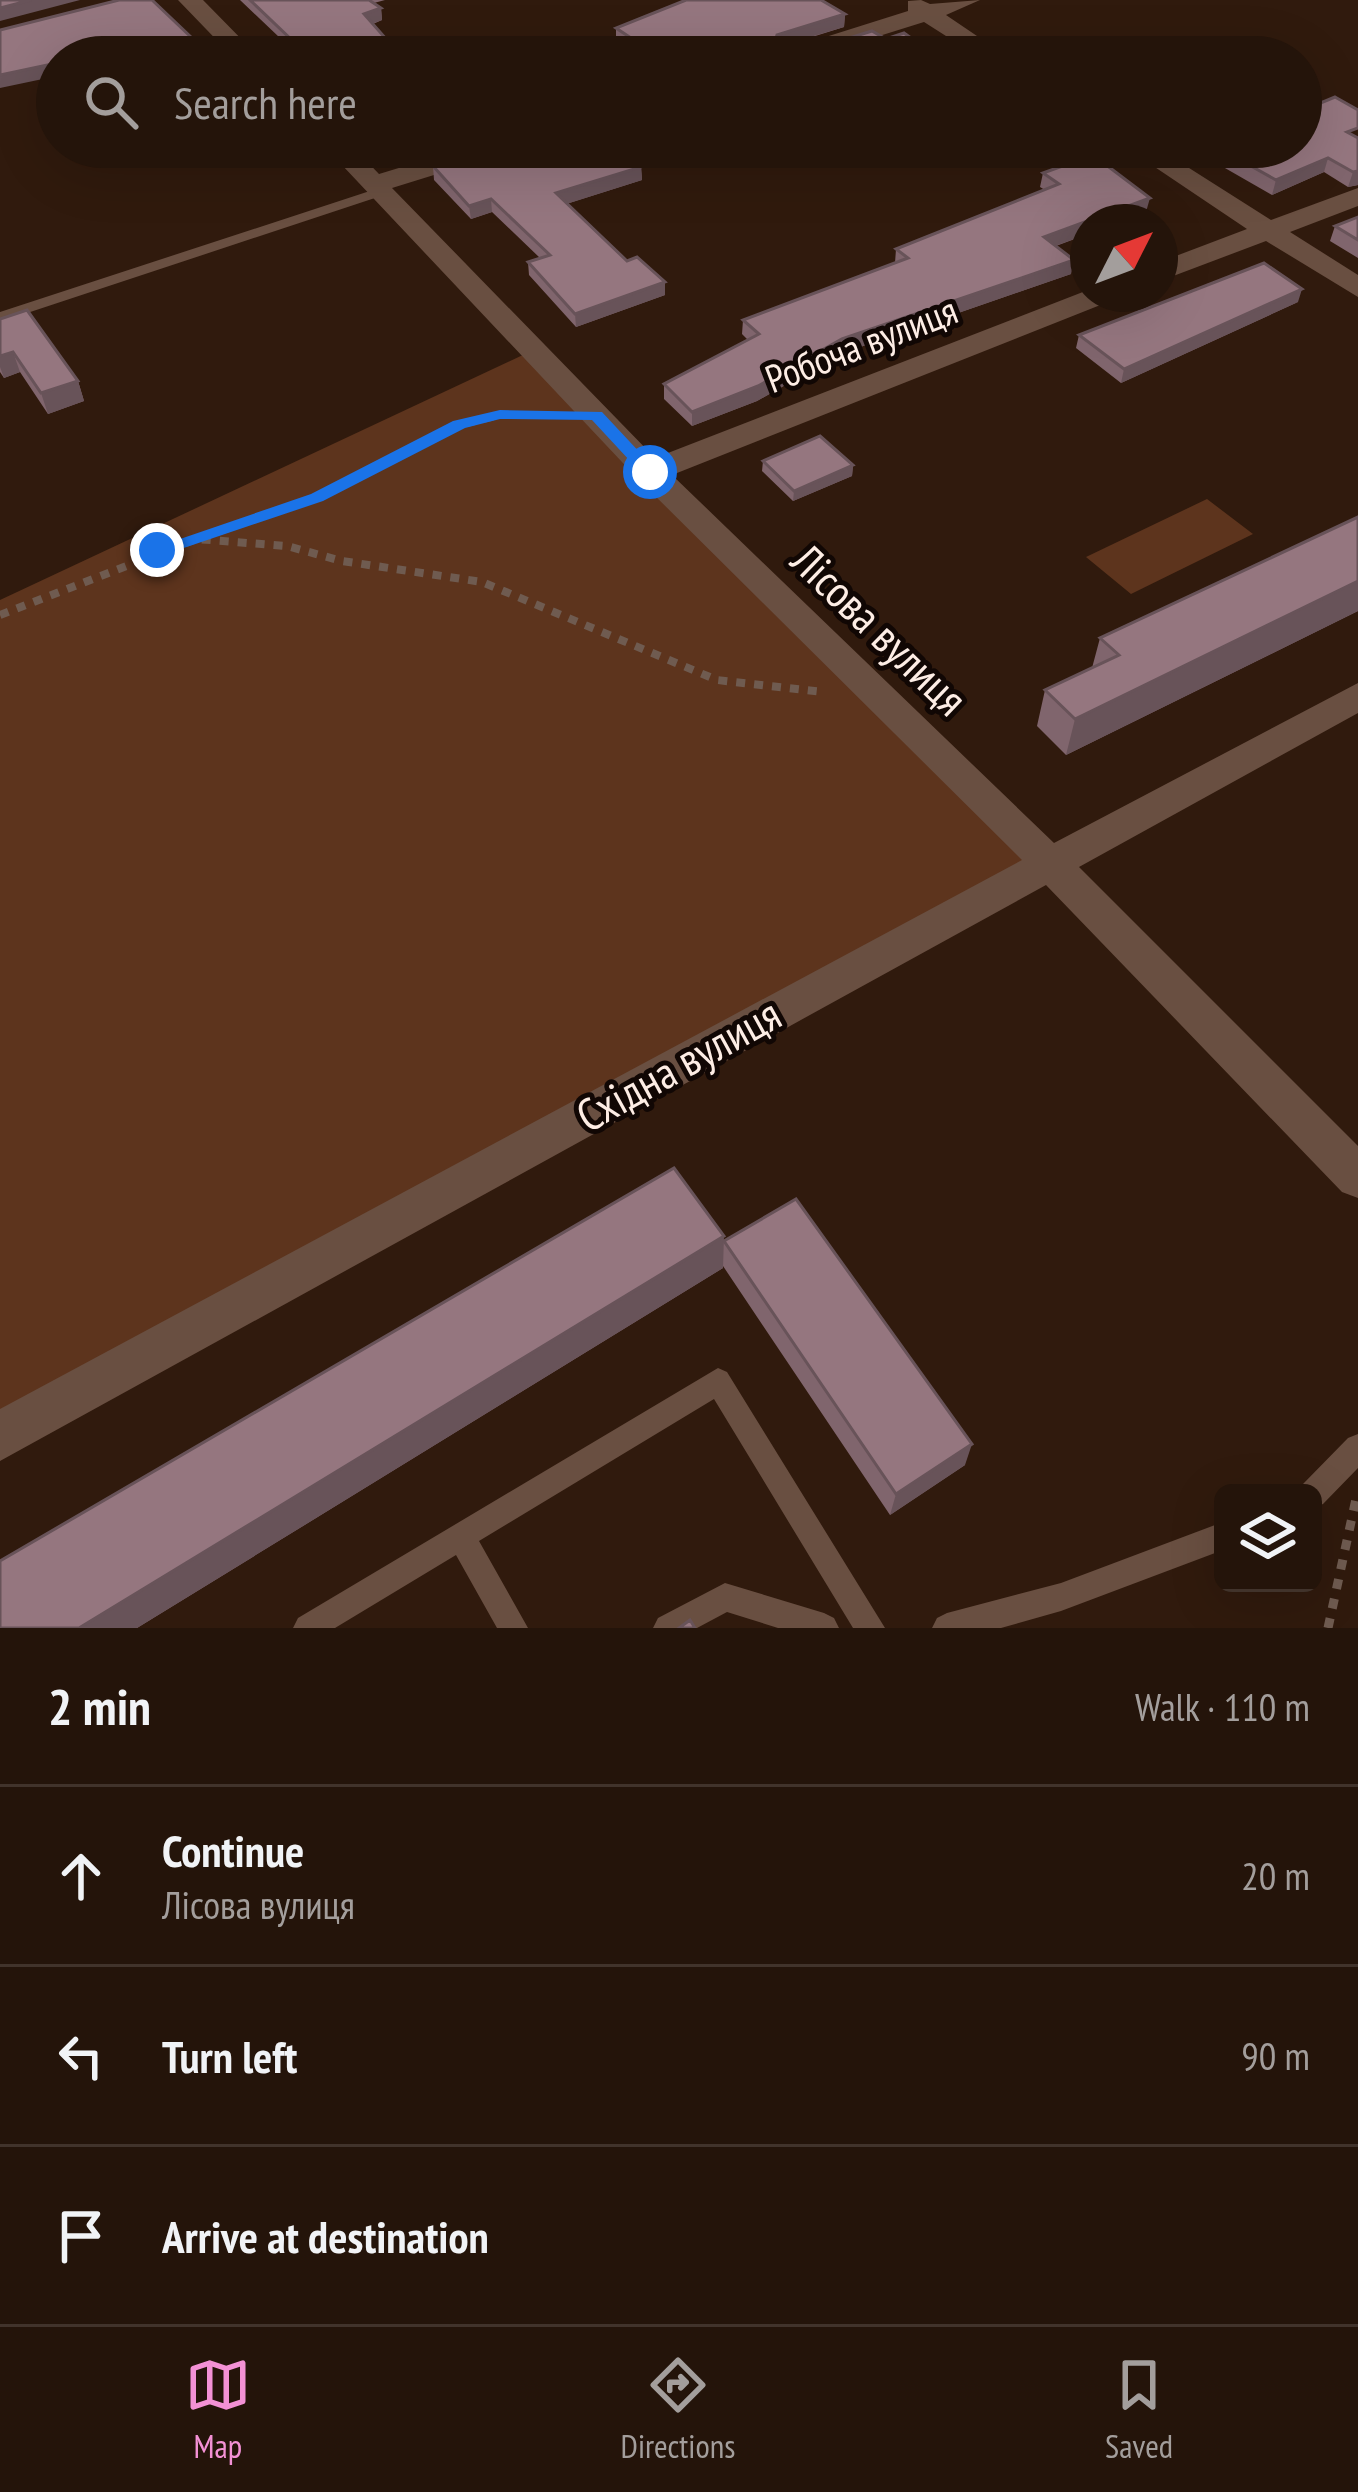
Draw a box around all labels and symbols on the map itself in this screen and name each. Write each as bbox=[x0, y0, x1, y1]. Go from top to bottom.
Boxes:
north arrow bbox=[1070, 204, 1178, 312]
street label: Робоча вулиця bbox=[758, 284, 964, 404]
route start bbox=[623, 445, 677, 499]
route end bbox=[130, 523, 184, 577]
street label: Лісова вулиця bbox=[779, 530, 980, 727]
street label: Східна вулиця bbox=[566, 984, 790, 1144]

